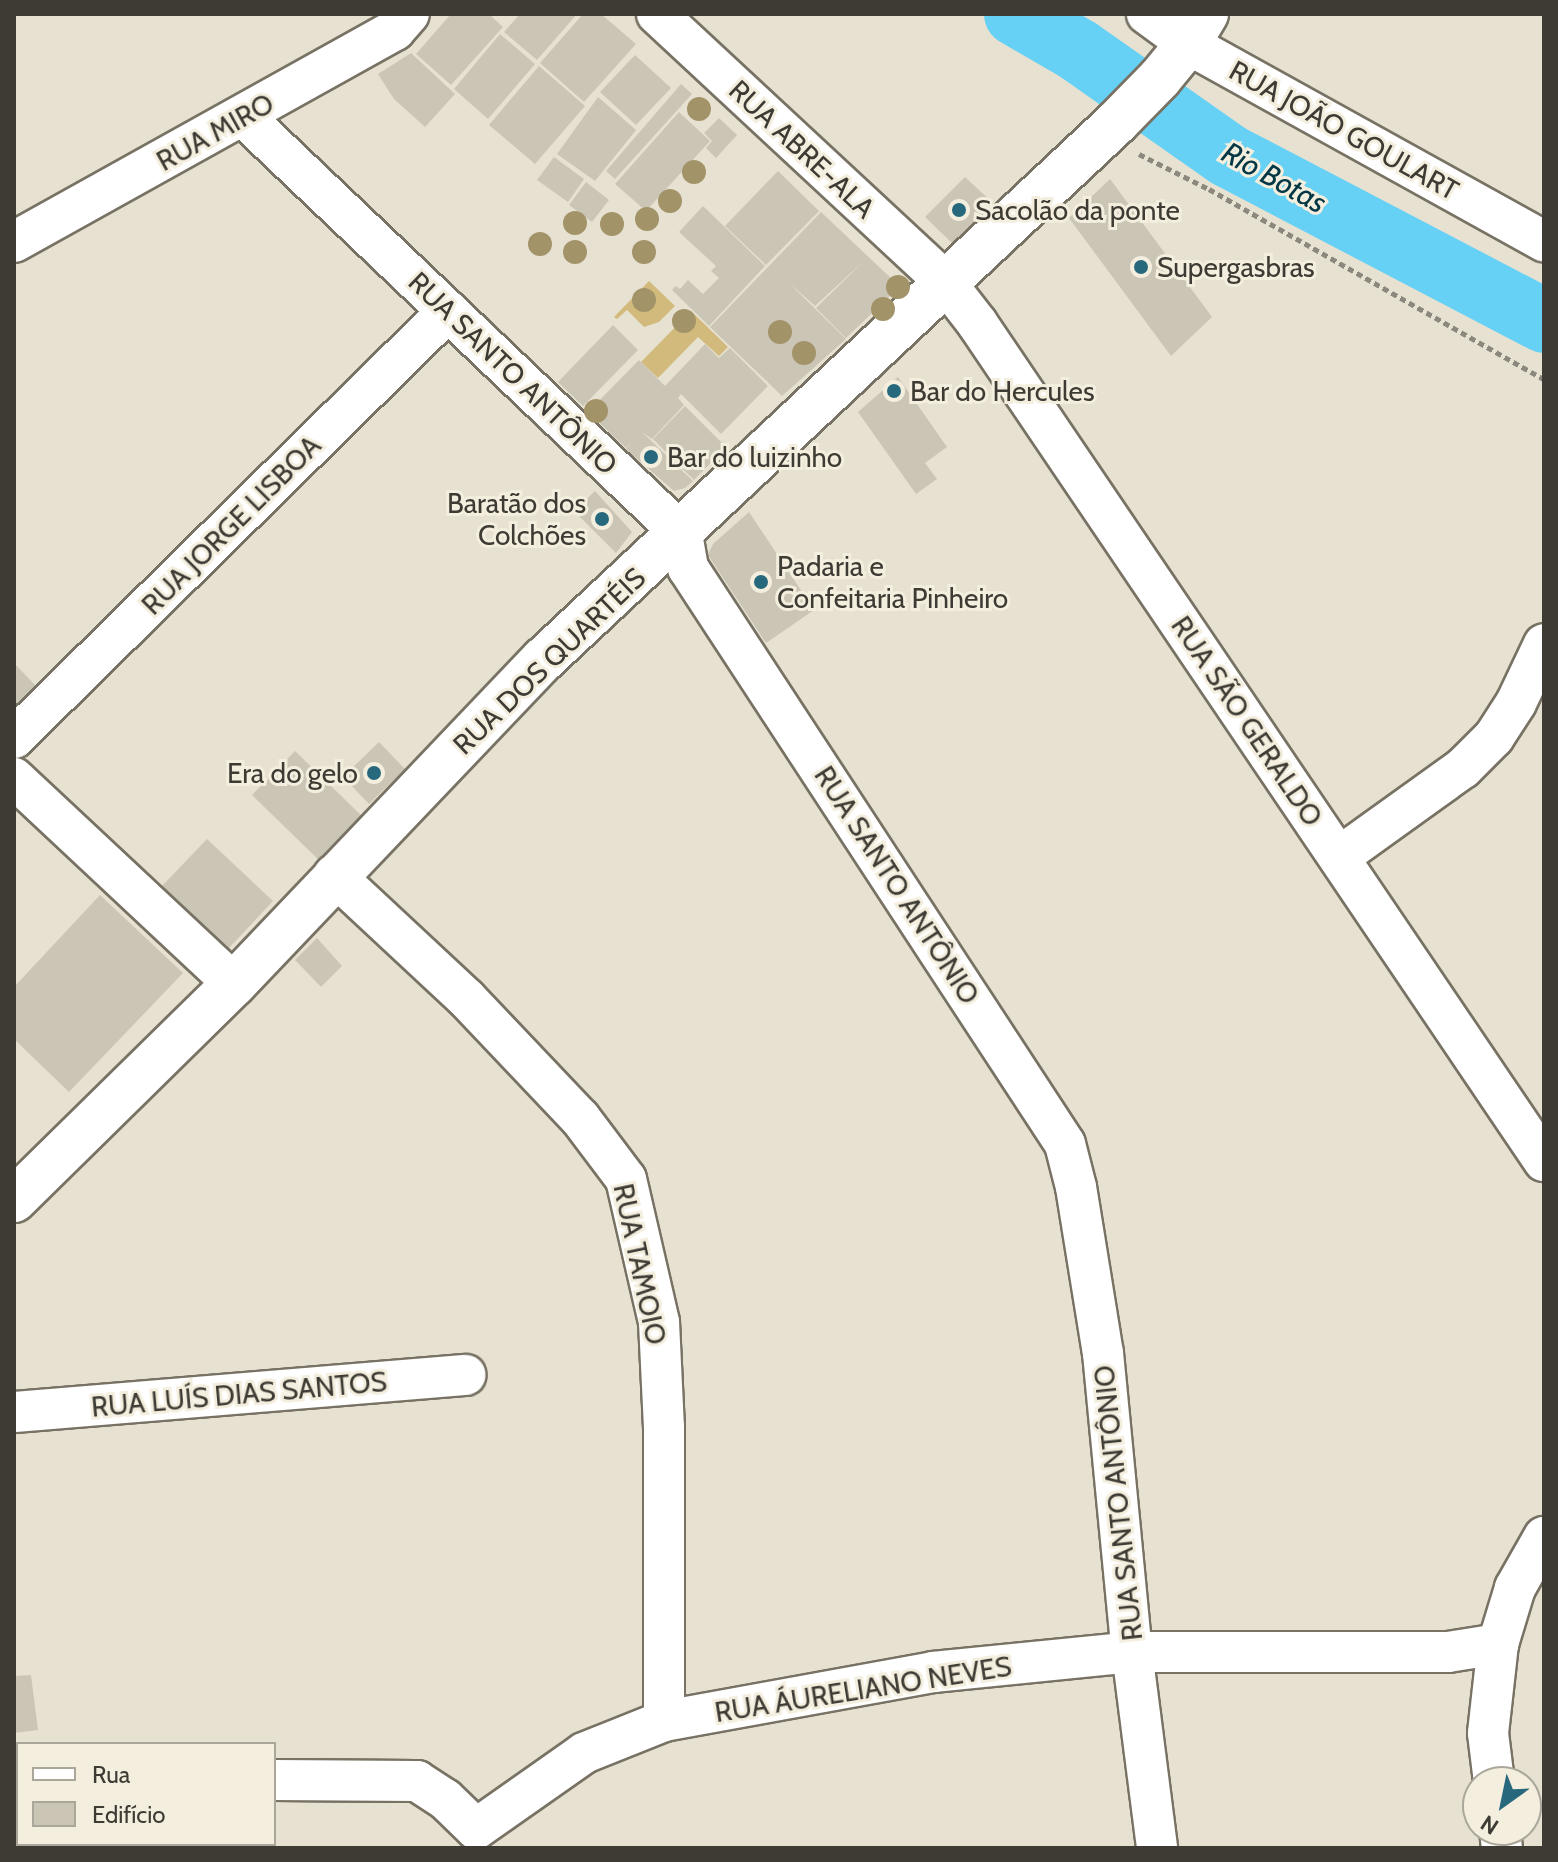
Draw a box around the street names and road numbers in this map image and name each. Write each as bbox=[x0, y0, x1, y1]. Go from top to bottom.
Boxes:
street label: RUA JOÃO GOULART bbox=[1224, 53, 1464, 207]
street label: RUA ABRE-ALA bbox=[722, 73, 882, 225]
street label: RUA MIRO bbox=[151, 86, 279, 178]
street label: RUA SANTO ANTÔNIO bbox=[402, 265, 624, 481]
street label: RUA JORGE LISBOA bbox=[135, 429, 327, 621]
street label: RUA DOS QUARTÉIS bbox=[446, 561, 652, 761]
street label: RUA SÃO GERALDO bbox=[1164, 610, 1330, 832]
street label: RUA SANTO ANTÔNIO bbox=[808, 760, 986, 1010]
street label: RUA TAMOIO bbox=[607, 1180, 673, 1348]
street label: RUA LUÍS DIAS SANTOS bbox=[90, 1364, 388, 1424]
street label: RUA SANTO ANTÔNIO bbox=[1087, 1364, 1149, 1642]
street label: RUA ÁURELIANO NEVES bbox=[712, 1649, 1014, 1729]

